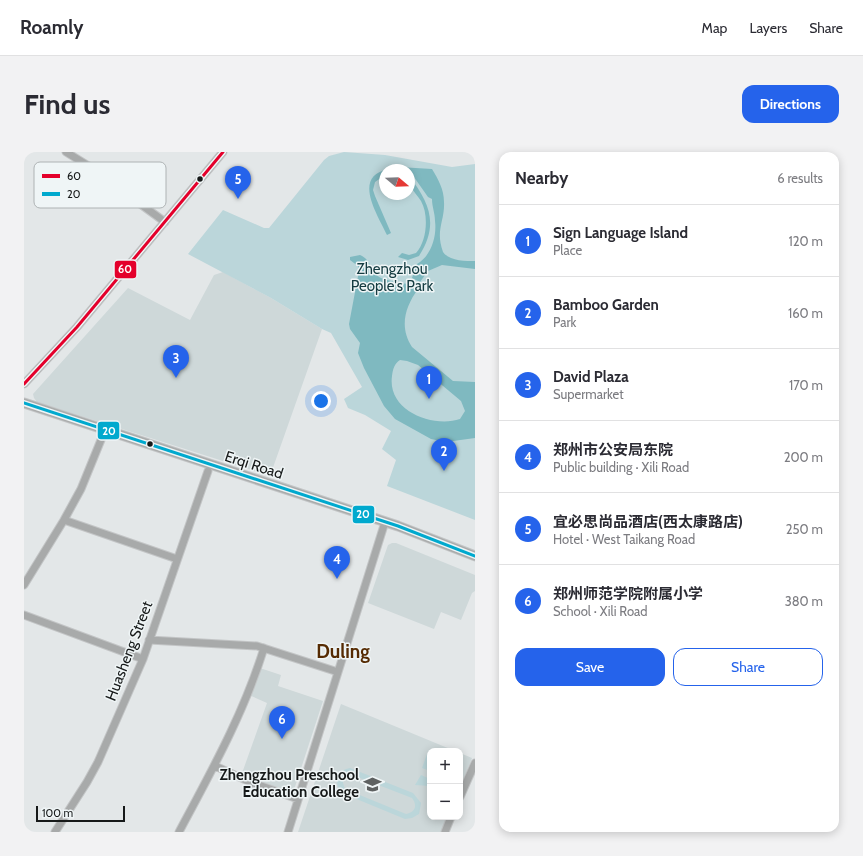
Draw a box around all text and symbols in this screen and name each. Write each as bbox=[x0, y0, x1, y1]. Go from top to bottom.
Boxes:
text: Roamly bbox=[20, 16, 83, 39]
text: Map bbox=[702, 19, 727, 37]
text: Layers bbox=[749, 19, 787, 37]
text: Share bbox=[809, 19, 843, 37]
button: Directions bbox=[742, 85, 839, 123]
text: Find us bbox=[24, 87, 110, 121]
legend bbox=[34, 162, 166, 208]
north arrow bbox=[379, 164, 415, 200]
pin: 5 bbox=[225, 166, 251, 199]
text: Nearby bbox=[515, 168, 568, 188]
text: 60 bbox=[67, 169, 81, 183]
text: 6 results bbox=[777, 170, 823, 186]
unlabelled marker bbox=[195, 174, 205, 184]
text: 20 bbox=[67, 187, 81, 201]
text: Sign Language Island bbox=[553, 224, 688, 242]
text: 1 bbox=[526, 233, 530, 249]
text: 120 m bbox=[789, 233, 823, 249]
text: Place bbox=[553, 242, 582, 258]
line badge: 60 bbox=[114, 260, 137, 279]
park label: Zhengzhou People's Park bbox=[351, 260, 434, 295]
text: 60 bbox=[118, 262, 132, 276]
text: Bamboo Garden bbox=[553, 296, 659, 314]
text: 2 bbox=[525, 305, 531, 321]
text: 160 m bbox=[788, 305, 823, 321]
text: Park bbox=[553, 314, 576, 330]
pin: 3 bbox=[163, 345, 189, 378]
pin: 1 bbox=[416, 366, 442, 399]
text: David Plaza bbox=[553, 368, 629, 386]
text: 3 bbox=[524, 377, 532, 393]
text: 170 m bbox=[789, 377, 823, 393]
text: Supermarket bbox=[553, 386, 624, 402]
your location bbox=[311, 391, 331, 411]
line badge: 20 bbox=[97, 421, 120, 440]
text: 20 bbox=[102, 424, 116, 438]
pin: 2 bbox=[431, 438, 457, 471]
unlabelled marker bbox=[145, 439, 155, 449]
text: 郑州市公安局东院 bbox=[553, 441, 673, 459]
street label: Erqi Road bbox=[223, 447, 285, 483]
text: 4 bbox=[524, 449, 532, 465]
text: 200 m bbox=[784, 449, 823, 465]
text: Public building · Xili Road bbox=[553, 459, 689, 475]
line badge: 20 bbox=[352, 505, 375, 524]
text: 20 bbox=[356, 507, 370, 521]
text: 宜必思尚品酒店(西太康路店) bbox=[553, 513, 743, 531]
text: 5 bbox=[525, 521, 531, 537]
text: 250 m bbox=[786, 521, 823, 537]
text: Hotel · West Taikang Road bbox=[553, 531, 695, 547]
pin: 4 bbox=[324, 546, 350, 579]
text: 郑州师范学院附属小学 bbox=[553, 585, 703, 603]
text: 6 bbox=[524, 593, 532, 609]
text: 380 m bbox=[785, 593, 823, 609]
street label: Huasheng Street bbox=[102, 599, 156, 703]
text: School · Xili Road bbox=[553, 603, 648, 619]
district label: Duling bbox=[316, 640, 370, 663]
button: Save bbox=[515, 648, 665, 686]
button: Share bbox=[673, 648, 823, 686]
pin: 6 bbox=[269, 706, 295, 739]
map controls bbox=[427, 748, 463, 820]
button: + bbox=[427, 748, 463, 784]
place label: Zhengzhou Preschool Education College bbox=[220, 766, 359, 801]
school or university icon: Zhengzhou Preschool Education College bbox=[362, 774, 382, 794]
button: − bbox=[427, 784, 463, 820]
scale bar bbox=[36, 804, 125, 823]
text: 100 m bbox=[42, 806, 73, 820]

